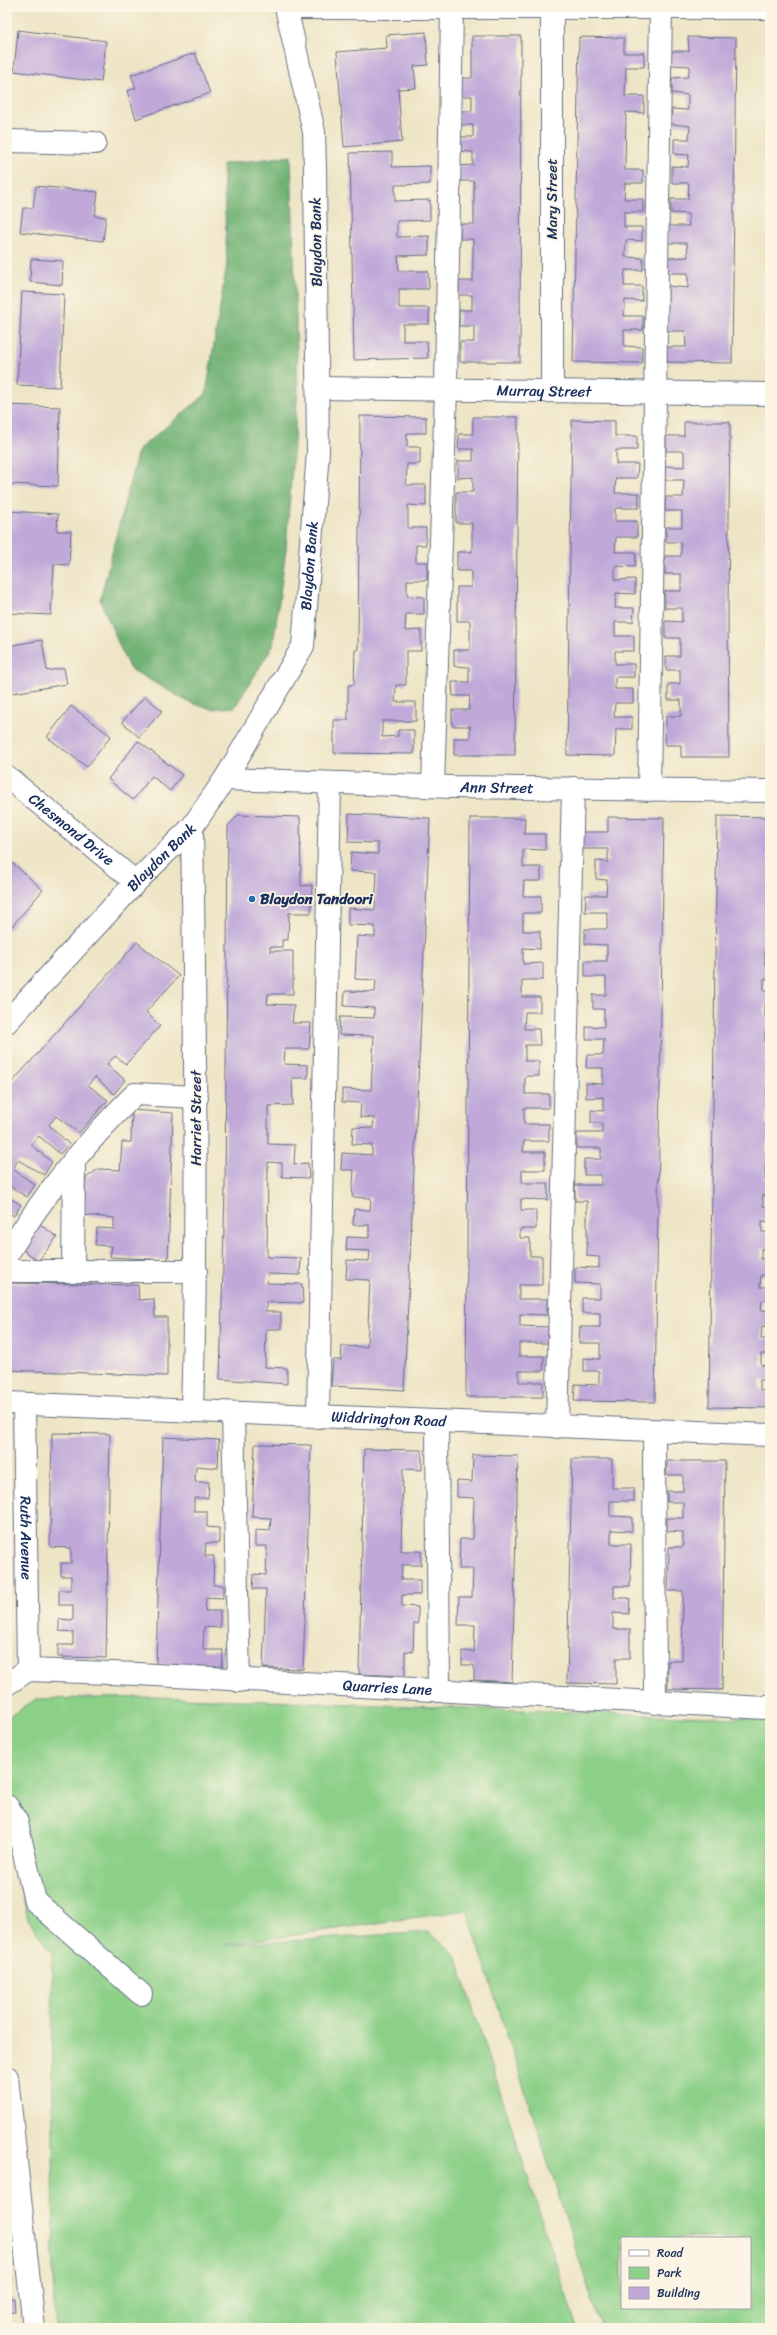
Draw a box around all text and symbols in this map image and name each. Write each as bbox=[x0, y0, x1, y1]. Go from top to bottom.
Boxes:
street label: Mary Street bbox=[539, 158, 565, 240]
street label: Blaydon Bank bbox=[302, 197, 330, 287]
street label: Murray Street bbox=[496, 377, 593, 405]
street label: Blaydon Bank bbox=[293, 520, 326, 611]
street label: Ann Street bbox=[459, 774, 534, 801]
street label: Chesmond Drive bbox=[22, 786, 120, 873]
street label: Blaydon Bank bbox=[120, 816, 203, 898]
place label: Blaydon Tandoori bbox=[260, 886, 373, 912]
marker: Blaydon Tandoori bbox=[247, 894, 257, 904]
street label: Harriet Street bbox=[183, 1069, 209, 1166]
street label: Widdrington Road bbox=[331, 1404, 448, 1434]
street label: Ruth Avenue bbox=[12, 1496, 40, 1580]
street label: Quarries Lane bbox=[342, 1672, 433, 1703]
legend bbox=[621, 2237, 751, 2309]
text: Road bbox=[657, 2242, 684, 2264]
text: Park bbox=[657, 2262, 682, 2284]
text: Building bbox=[657, 2282, 700, 2304]

